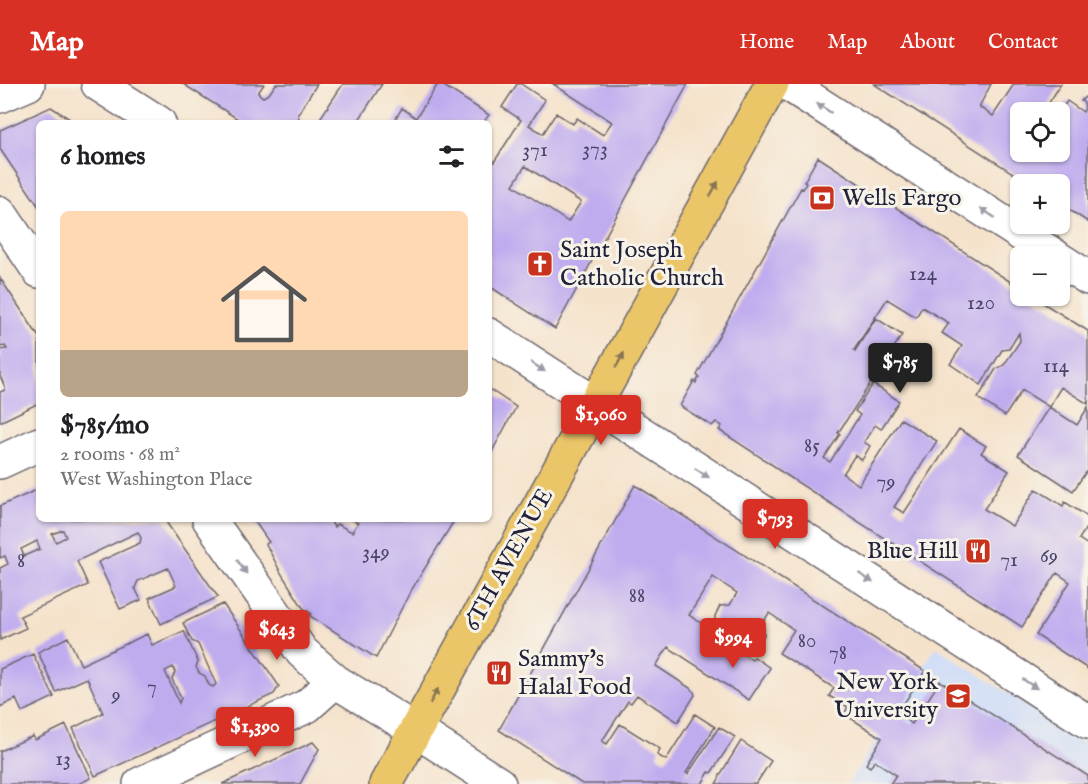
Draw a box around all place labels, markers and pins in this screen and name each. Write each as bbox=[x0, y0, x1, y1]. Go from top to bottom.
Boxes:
bank icon: Wells Fargo bbox=[807, 183, 837, 213]
place label: Wells Fargo bbox=[842, 183, 962, 214]
place label: Saint Joseph Catholic Church bbox=[560, 235, 724, 294]
church icon: Saint Joseph Catholic Church bbox=[525, 249, 555, 279]
pin: $785 bbox=[864, 343, 936, 394]
pin: $1,060 bbox=[552, 395, 650, 446]
pin: $793 bbox=[739, 499, 811, 550]
place label: Blue Hill bbox=[867, 536, 958, 567]
restaurant icon: Blue Hill bbox=[963, 536, 993, 566]
pin: $643 bbox=[241, 610, 313, 661]
pin: $994 bbox=[697, 618, 769, 669]
place label: Sammy's Halal Food bbox=[518, 644, 632, 703]
restaurant icon: Sammy's Halal Food bbox=[484, 658, 514, 688]
place label: New York University bbox=[834, 667, 938, 726]
school or university icon: New York University bbox=[943, 681, 973, 711]
pin: $1,390 bbox=[206, 707, 304, 758]

